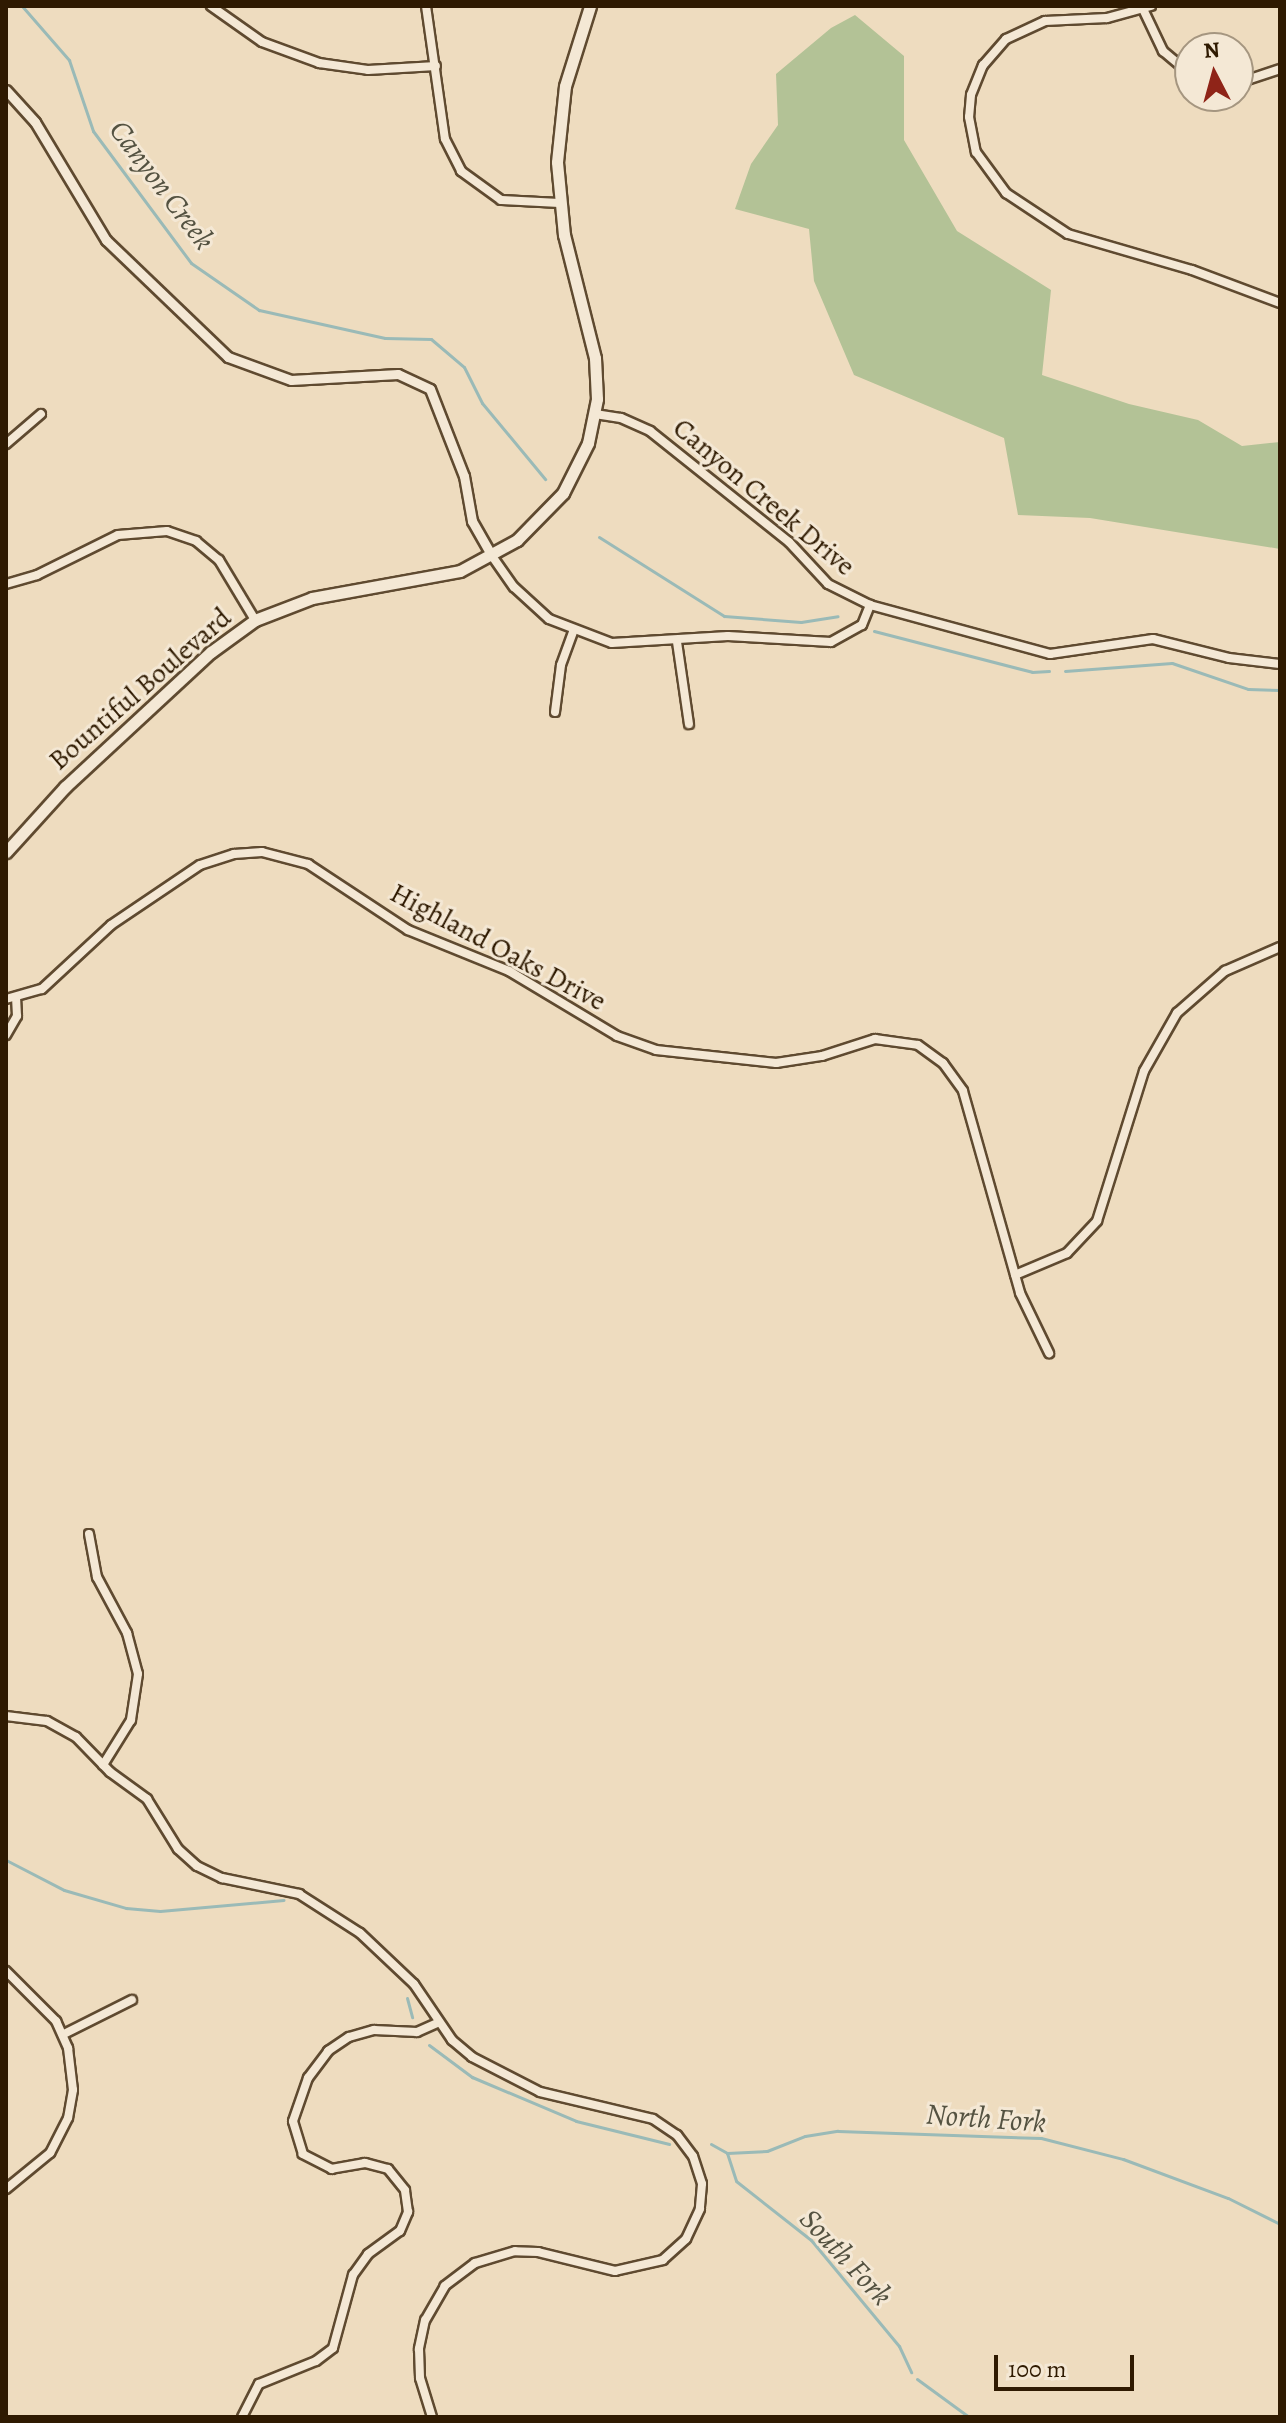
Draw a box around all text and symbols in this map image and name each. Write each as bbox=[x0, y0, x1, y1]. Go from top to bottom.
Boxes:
north arrow bbox=[1174, 32, 1254, 112]
text: N bbox=[1202, 34, 1221, 66]
water label: Canyon Creek bbox=[102, 113, 222, 257]
street label: Canyon Creek Drive bbox=[666, 411, 862, 583]
street label: Bountiful Boulevard bbox=[42, 601, 238, 777]
street label: Highland Oaks Drive bbox=[384, 876, 612, 1018]
water label: North Fork bbox=[925, 2096, 1047, 2140]
water label: South Fork bbox=[792, 2201, 900, 2313]
scale bar bbox=[998, 2339, 1138, 2389]
text: 100 m bbox=[1008, 2353, 1067, 2385]

